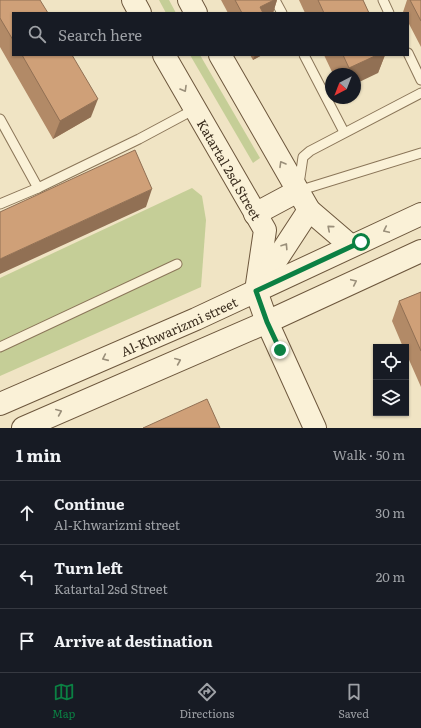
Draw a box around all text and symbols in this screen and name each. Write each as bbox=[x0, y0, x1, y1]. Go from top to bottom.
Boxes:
search box bbox=[12, 12, 409, 56]
icon: search bbox=[26, 23, 48, 45]
text: Search here bbox=[58, 23, 142, 46]
north arrow bbox=[325, 68, 361, 104]
one-way arrow bbox=[179, 85, 186, 92]
street label: Katartal 2sd Street bbox=[193, 115, 267, 224]
one-way arrow bbox=[280, 161, 287, 168]
one-way arrow bbox=[382, 225, 390, 233]
one-way arrow bbox=[327, 226, 334, 233]
route start bbox=[352, 233, 370, 251]
one-way arrow bbox=[280, 243, 288, 250]
one-way arrow bbox=[349, 279, 357, 287]
street label: Al-Khwarizmi street bbox=[117, 291, 241, 360]
route end bbox=[271, 341, 289, 359]
map controls bbox=[373, 344, 409, 416]
button: locate bbox=[373, 344, 409, 380]
one-way arrow bbox=[102, 353, 110, 361]
one-way arrow bbox=[174, 357, 181, 365]
button: layers bbox=[373, 380, 409, 416]
one-way arrow bbox=[55, 409, 62, 417]
text: 1 min bbox=[16, 442, 61, 467]
text: Walk · 50 m bbox=[333, 445, 405, 464]
text: Continue bbox=[54, 492, 124, 515]
icon: ahead bbox=[16, 502, 38, 524]
text: 30 m bbox=[375, 503, 405, 522]
text: Al-Khwarizmi street bbox=[54, 515, 180, 534]
text: Turn left bbox=[54, 556, 123, 579]
icon: left bbox=[16, 566, 38, 588]
text: 20 m bbox=[376, 567, 405, 586]
text: Katartal 2sd Street bbox=[54, 579, 168, 598]
text: Arrive at destination bbox=[54, 629, 213, 652]
icon: arrive bbox=[16, 630, 38, 652]
tab: Map bbox=[52, 681, 75, 721]
tab: Directions bbox=[179, 681, 234, 721]
tab: Saved bbox=[338, 681, 369, 721]

